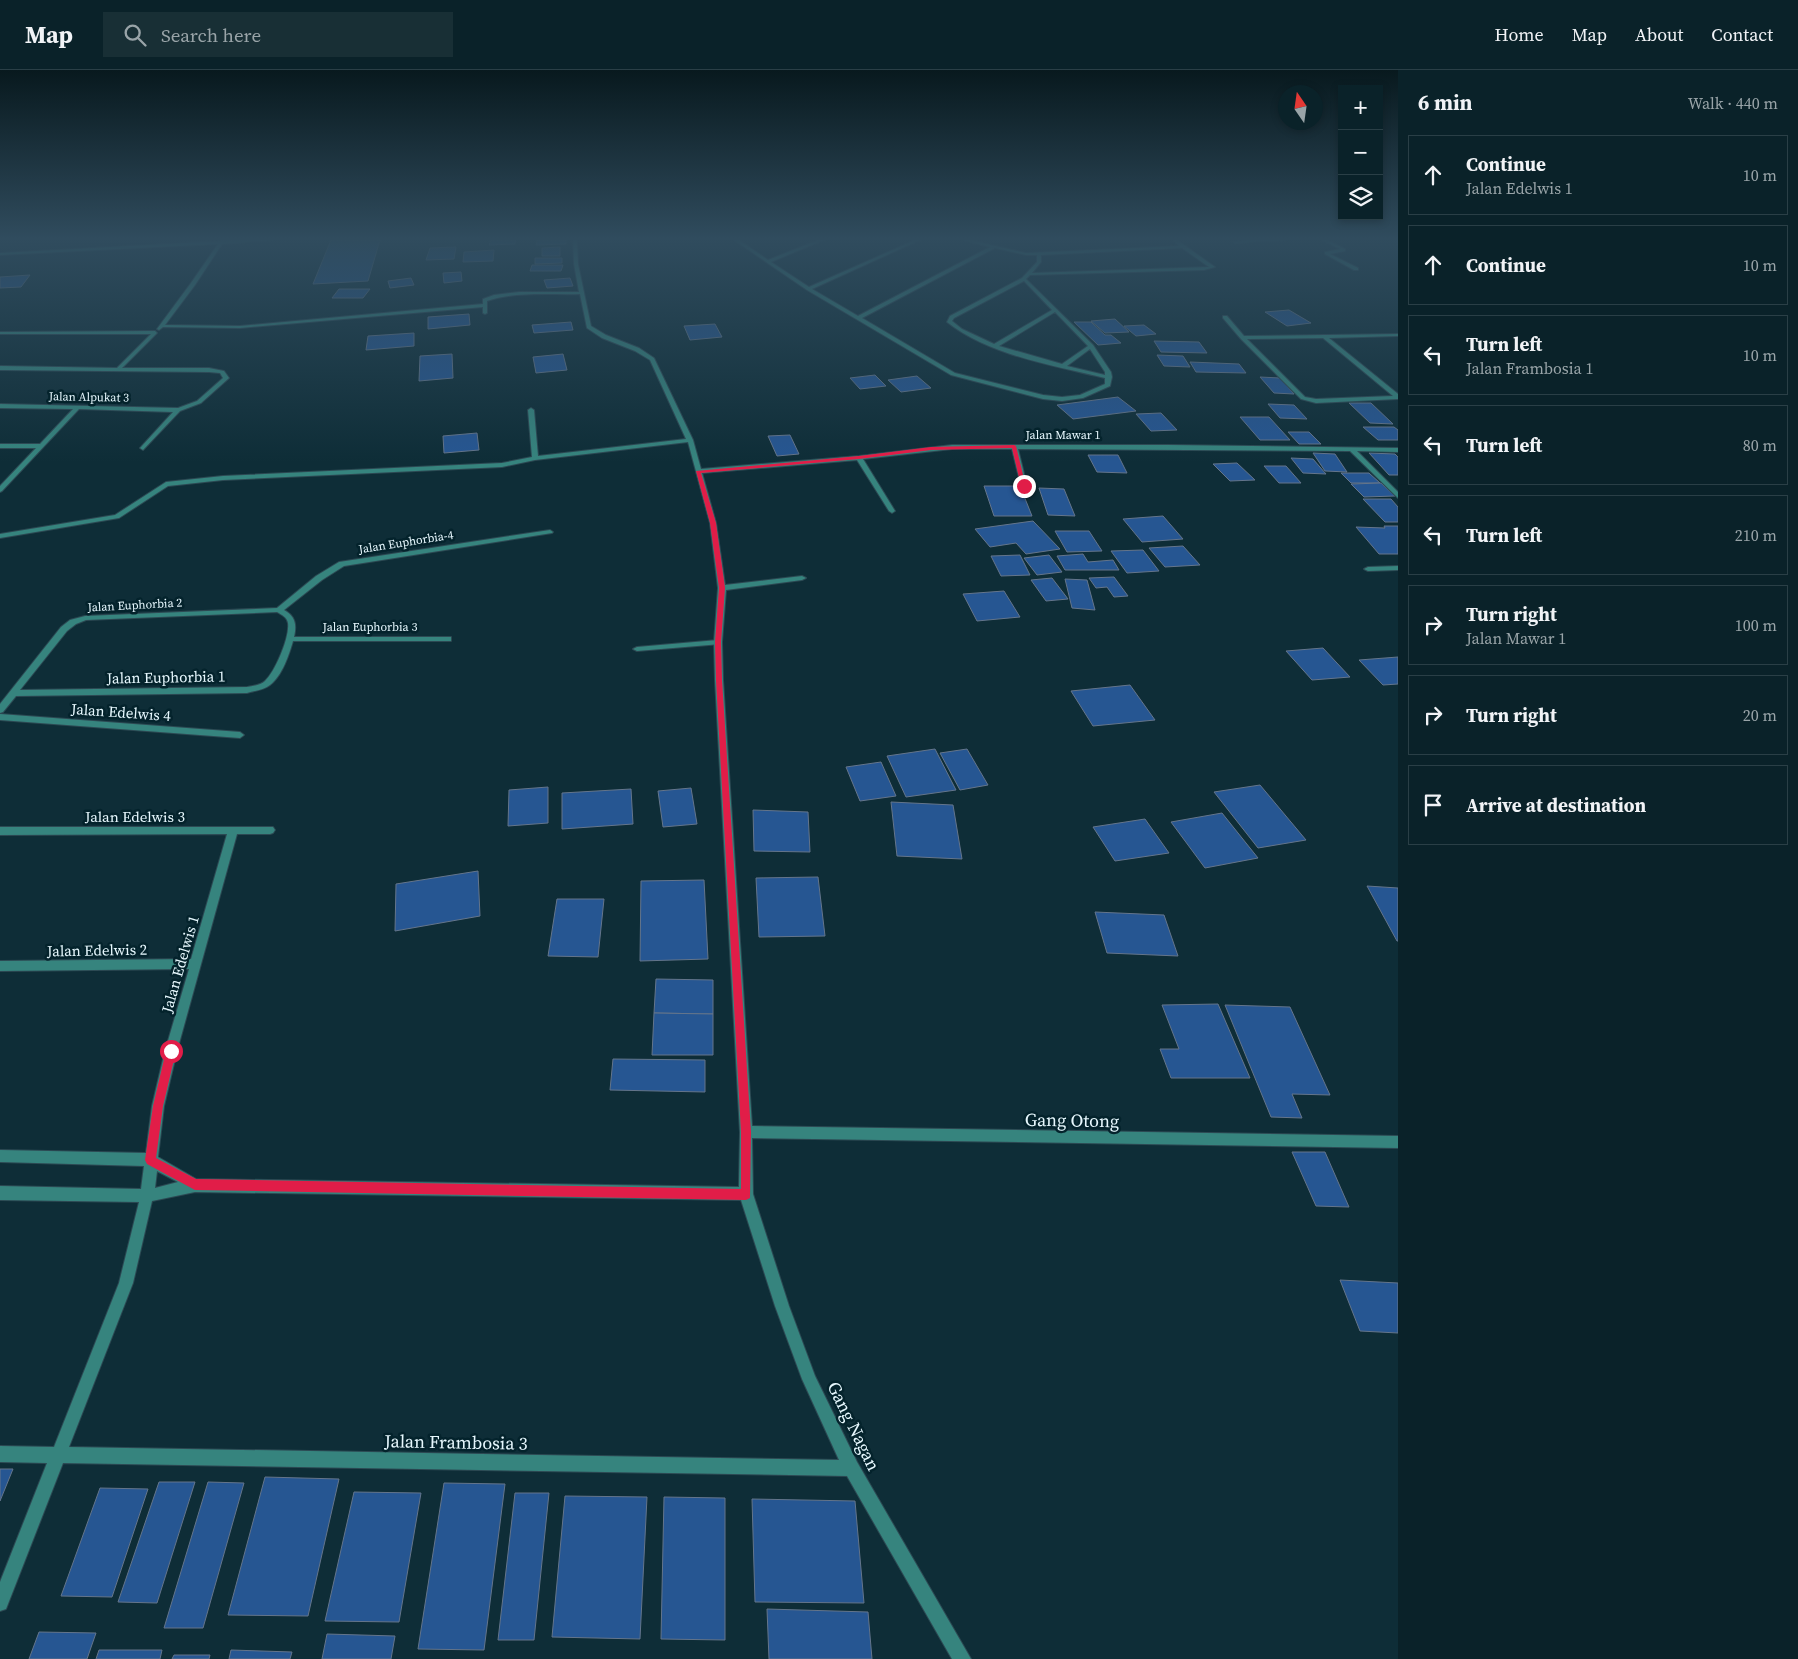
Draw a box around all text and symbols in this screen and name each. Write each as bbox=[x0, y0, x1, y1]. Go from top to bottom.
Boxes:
search box bbox=[103, 12, 453, 57]
text: Map bbox=[25, 18, 73, 51]
icon: search bbox=[121, 21, 149, 49]
text: Search here bbox=[161, 22, 261, 48]
text: Home bbox=[1495, 22, 1544, 47]
text: Map bbox=[1572, 22, 1607, 47]
text: About bbox=[1635, 22, 1683, 47]
text: Contact bbox=[1711, 22, 1773, 47]
north arrow bbox=[1278, 85, 1323, 130]
map controls bbox=[1338, 85, 1383, 220]
button: + bbox=[1338, 85, 1383, 130]
text: 6 min bbox=[1418, 88, 1473, 117]
text: Walk · 440 m bbox=[1688, 92, 1778, 114]
button: − bbox=[1338, 130, 1383, 175]
text: Continue bbox=[1466, 151, 1546, 177]
icon: ahead bbox=[1419, 161, 1447, 189]
text: 10 m bbox=[1743, 164, 1777, 186]
button: layers bbox=[1338, 175, 1383, 220]
text: Jalan Edelwis 1 bbox=[1466, 177, 1573, 199]
icon: ahead bbox=[1419, 251, 1447, 279]
text: Continue bbox=[1466, 252, 1546, 278]
text: 10 m bbox=[1743, 254, 1777, 276]
text: Turn left bbox=[1466, 331, 1542, 357]
icon: left bbox=[1419, 341, 1447, 369]
text: 10 m bbox=[1743, 344, 1777, 366]
text: Jalan Frambosia 1 bbox=[1466, 357, 1593, 379]
street label: Jalan Alpukat 3 bbox=[48, 388, 129, 406]
street label: Jalan Mawar 1 bbox=[1024, 427, 1101, 443]
icon: left bbox=[1419, 431, 1447, 459]
text: Turn left bbox=[1466, 432, 1542, 458]
text: 80 m bbox=[1743, 434, 1777, 456]
route end bbox=[1013, 475, 1036, 498]
icon: left bbox=[1419, 521, 1447, 549]
text: Turn left bbox=[1466, 522, 1542, 548]
text: 210 m bbox=[1735, 524, 1777, 546]
street label: Jalan Euphorbia-4 bbox=[356, 527, 455, 558]
street label: Jalan Euphorbia 2 bbox=[86, 595, 183, 616]
text: Turn right bbox=[1466, 601, 1557, 627]
icon: right bbox=[1419, 611, 1447, 639]
text: 100 m bbox=[1735, 614, 1777, 636]
street label: Jalan Euphorbia 3 bbox=[322, 619, 417, 635]
text: Jalan Mawar 1 bbox=[1466, 627, 1566, 649]
street label: Jalan Euphorbia 1 bbox=[106, 665, 225, 689]
street label: Jalan Edelwis 4 bbox=[69, 698, 172, 726]
icon: right bbox=[1419, 701, 1447, 729]
text: Turn right bbox=[1466, 702, 1557, 728]
text: 20 m bbox=[1743, 704, 1777, 726]
icon: arrive bbox=[1419, 791, 1447, 819]
text: Arrive at destination bbox=[1466, 792, 1646, 818]
street label: Jalan Edelwis 3 bbox=[84, 806, 185, 827]
street label: Jalan Edelwis 1 bbox=[156, 913, 204, 1016]
street label: Jalan Edelwis 2 bbox=[46, 939, 147, 961]
route start bbox=[160, 1040, 183, 1063]
street label: Gang Otong bbox=[1025, 1107, 1119, 1133]
street label: Gang Nagan bbox=[822, 1377, 886, 1475]
street label: Jalan Frambosia 3 bbox=[383, 1428, 528, 1456]

